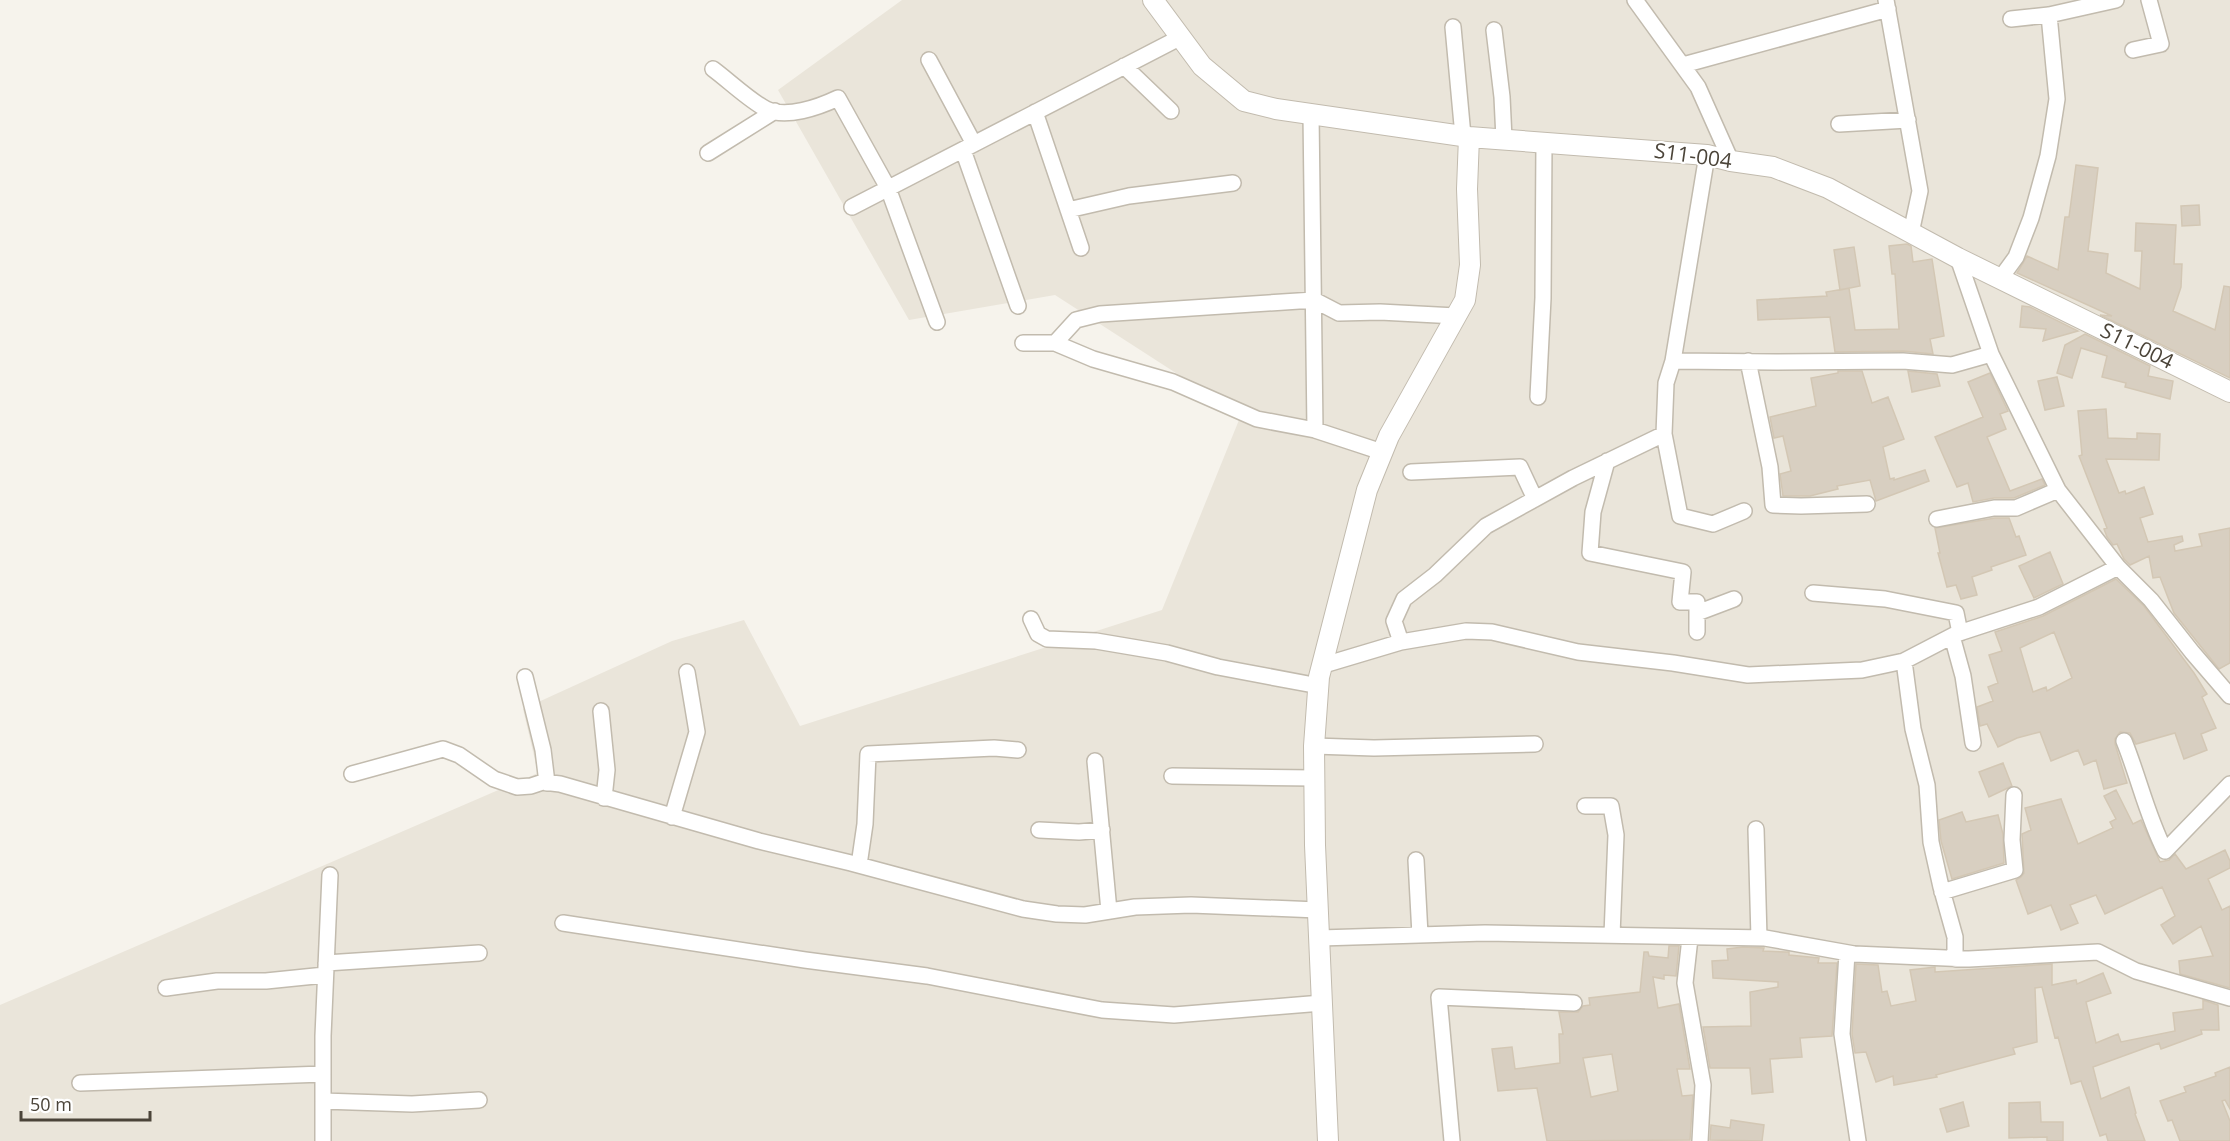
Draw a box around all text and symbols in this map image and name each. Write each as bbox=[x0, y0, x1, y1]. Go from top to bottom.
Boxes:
street label: S11-004 bbox=[1652, 136, 1734, 174]
street label: S11-004 bbox=[2096, 315, 2179, 375]
scale bar bbox=[21, 1084, 150, 1122]
text: 50 m bbox=[30, 1092, 72, 1116]

